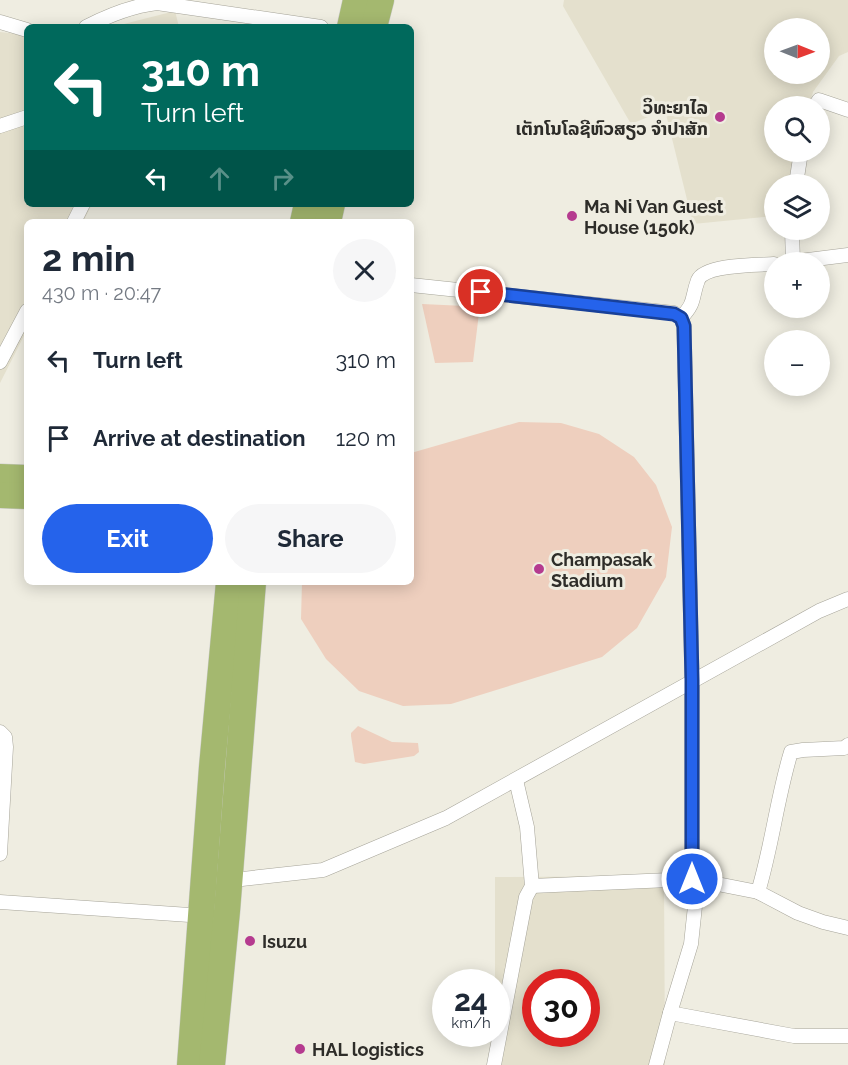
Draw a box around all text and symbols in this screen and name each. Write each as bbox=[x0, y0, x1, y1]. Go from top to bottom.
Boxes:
north arrow bbox=[764, 18, 830, 84]
map controls bbox=[764, 18, 830, 396]
text: 310 m bbox=[141, 47, 260, 96]
icon: left bbox=[42, 48, 120, 126]
button: search bbox=[764, 96, 830, 162]
text: Turn left bbox=[141, 97, 244, 128]
place label: ວິທະຍາໄລ ເຕັກໂນໂລຊີຫົວສຽວ ຈຳປາສັກ bbox=[516, 97, 708, 140]
marker: ວິທະຍາໄລ ເຕັກໂນໂລຊີຫົວສຽວ ຈຳປາສັກ bbox=[713, 110, 727, 124]
icon: left bbox=[140, 162, 173, 195]
icon: ahead bbox=[203, 162, 236, 195]
icon: right bbox=[266, 162, 299, 195]
button: layers bbox=[764, 174, 830, 240]
place label: Ma Ni Van Guest House (150k) bbox=[584, 196, 724, 238]
marker: Ma Ni Van Guest House (150k) bbox=[565, 209, 579, 223]
text: 2 min bbox=[42, 237, 135, 279]
button: close bbox=[333, 239, 396, 302]
button: + bbox=[764, 252, 830, 318]
pin bbox=[455, 266, 506, 317]
icon: arrive bbox=[464, 275, 497, 308]
text: 430 m · 20:47 bbox=[42, 281, 161, 305]
button: − bbox=[764, 330, 830, 396]
icon: left bbox=[42, 344, 75, 377]
text: Turn left bbox=[93, 347, 183, 373]
text: 310 m bbox=[336, 347, 396, 373]
icon: arrive bbox=[42, 422, 75, 455]
text: Arrive at destination bbox=[93, 425, 306, 451]
text: 120 m bbox=[336, 425, 396, 451]
button: Exit bbox=[42, 504, 213, 573]
button: Share bbox=[225, 504, 396, 573]
place label: Champasak Stadium bbox=[551, 549, 653, 591]
marker: Champasak Stadium bbox=[532, 562, 546, 576]
position arrow bbox=[660, 847, 724, 911]
place label: Isuzu bbox=[262, 931, 307, 952]
marker: Isuzu bbox=[243, 934, 257, 948]
speed limit sign: 30 bbox=[522, 969, 600, 1047]
text: 24 bbox=[454, 983, 488, 1018]
text: km/h bbox=[451, 1014, 491, 1032]
place label: HAL logistics bbox=[312, 1039, 424, 1060]
marker: HAL logistics bbox=[293, 1042, 307, 1056]

